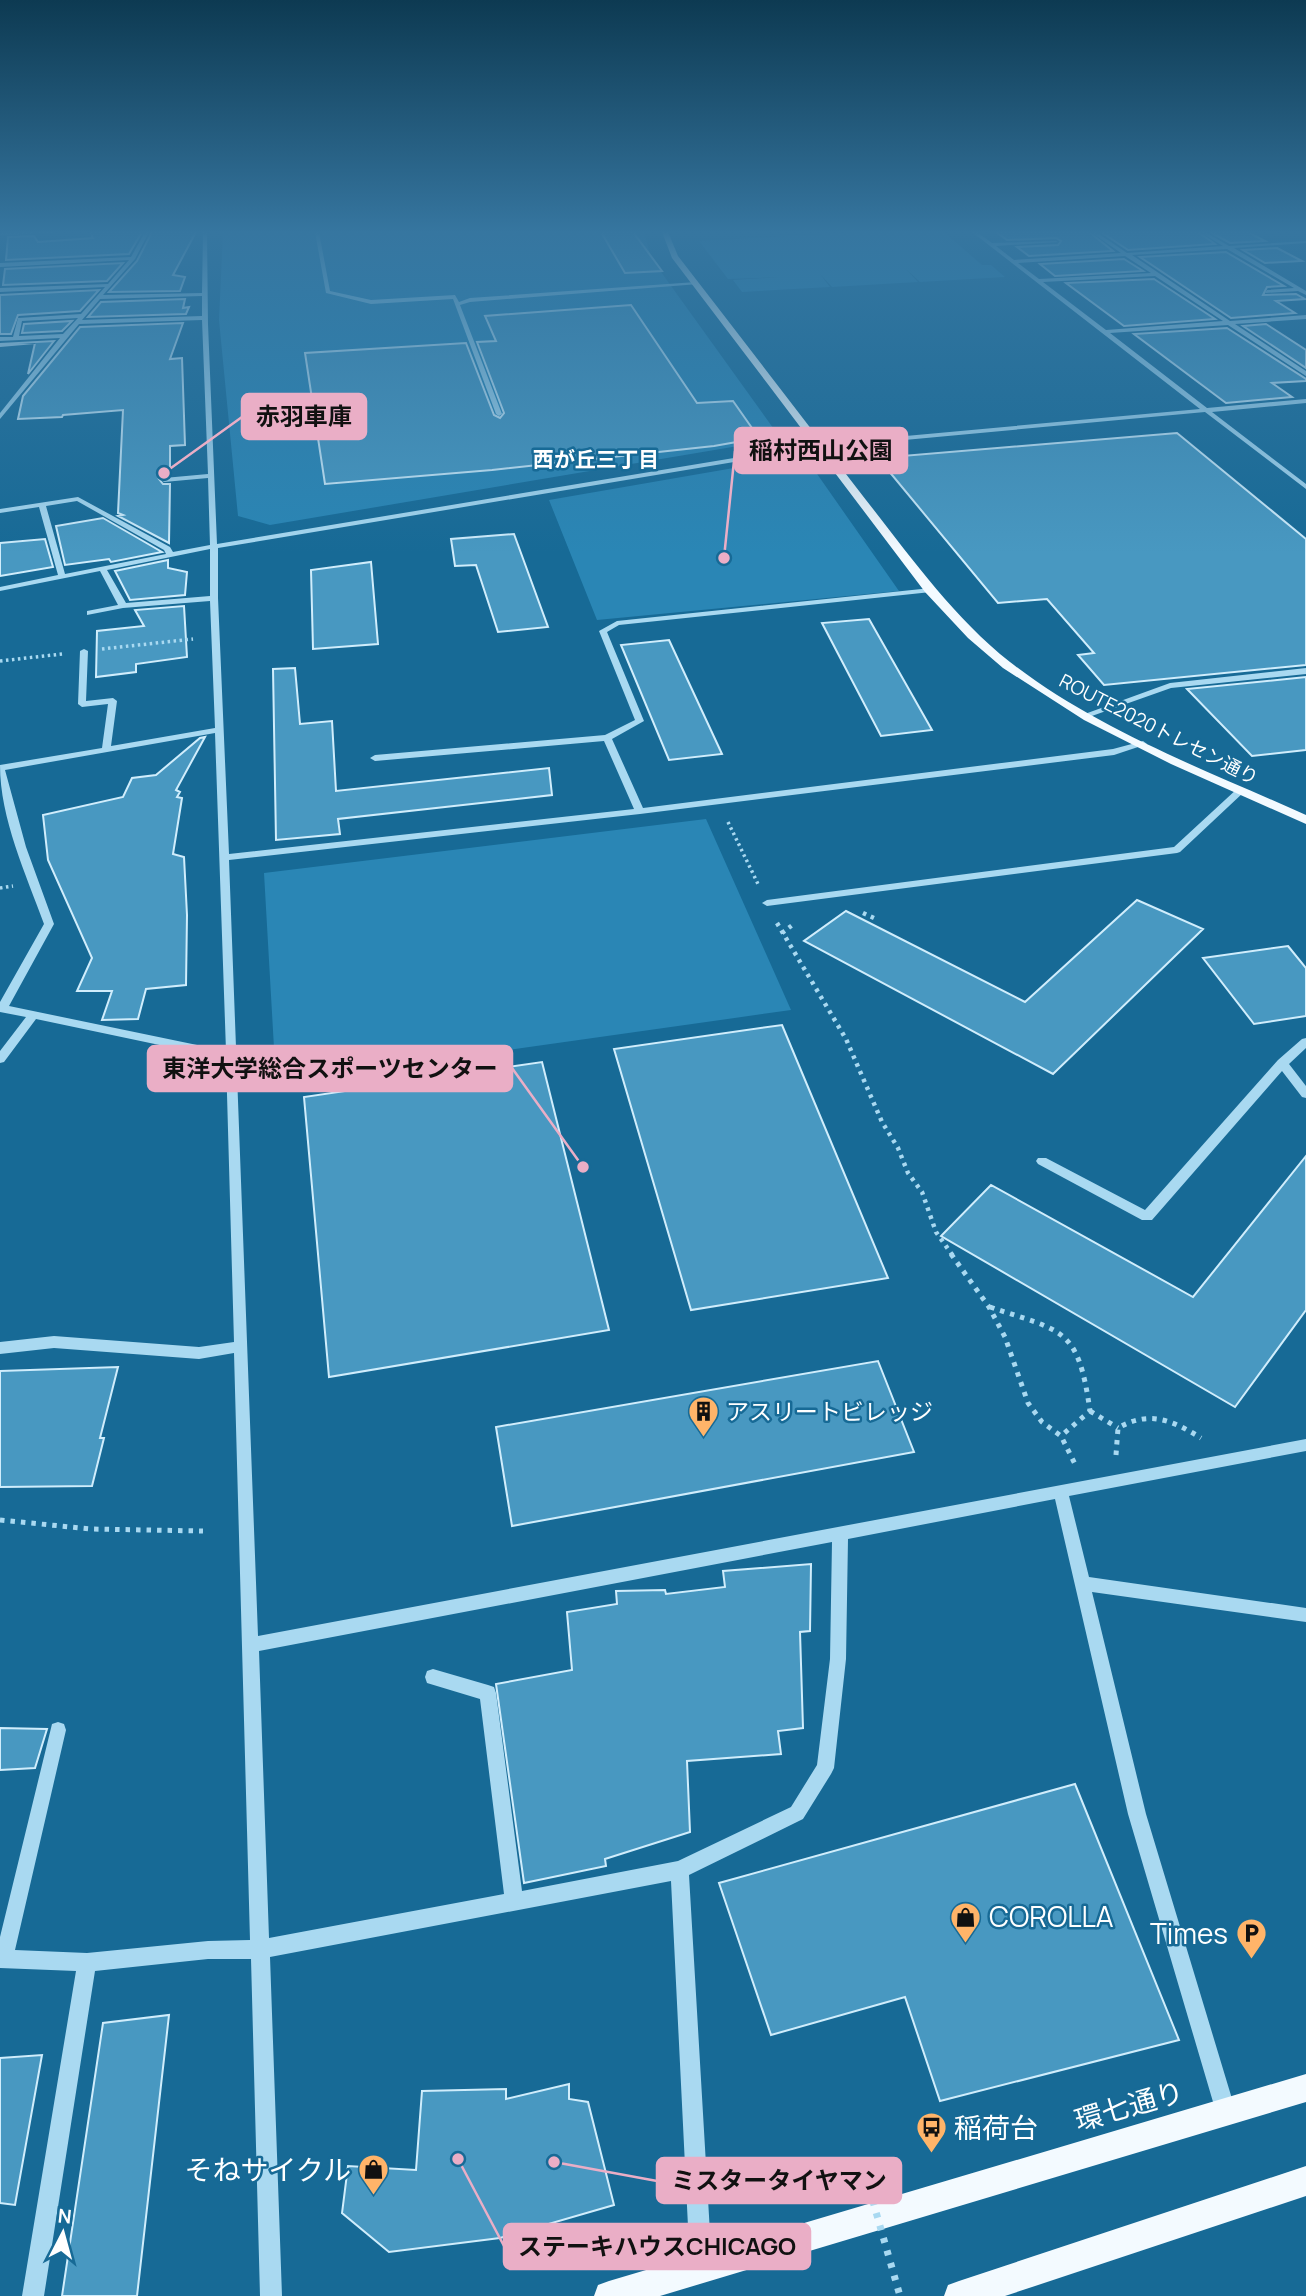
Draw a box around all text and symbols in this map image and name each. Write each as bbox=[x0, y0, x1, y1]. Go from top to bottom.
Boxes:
callout: 赤羽車庫 bbox=[242, 394, 366, 439]
text: 赤羽車庫 bbox=[256, 399, 352, 432]
callout: 稲村西山公園 bbox=[735, 428, 907, 473]
text: 稲村西山公園 bbox=[749, 433, 893, 466]
district label: 西が丘三丁目 bbox=[533, 445, 659, 473]
street label: ROUTE2020トレセン通り bbox=[1055, 667, 1263, 791]
callout: 東洋大学総合スポーツセンター bbox=[148, 1046, 512, 1091]
text: 東洋大学総合スポーツセンター bbox=[162, 1051, 498, 1084]
building icon: アスリートビレッジ bbox=[686, 1395, 720, 1439]
place label: アスリートビレッジ bbox=[726, 1395, 933, 1427]
place label: COROLLA bbox=[989, 1897, 1114, 1935]
shop icon: COROLLA bbox=[949, 1900, 983, 1944]
place label: Times bbox=[1150, 1914, 1228, 1952]
parking icon: Times bbox=[1234, 1917, 1268, 1961]
street label: 環七通り bbox=[1070, 2071, 1188, 2139]
place label: 稲荷台 bbox=[954, 2108, 1038, 2146]
bus stop icon: 稲荷台 bbox=[914, 2111, 948, 2155]
place label: そねサイクル bbox=[184, 2150, 351, 2188]
shop icon: そねサイクル bbox=[357, 2153, 391, 2197]
callout: ミスタータイヤマン bbox=[657, 2158, 901, 2203]
text: ミスタータイヤマン bbox=[671, 2163, 887, 2196]
north arrow bbox=[28, 2198, 98, 2268]
text: N bbox=[57, 2202, 73, 2230]
callout: ステーキハウスCHICAGO bbox=[504, 2224, 810, 2269]
text: ステーキハウスCHICAGO bbox=[518, 2229, 796, 2262]

